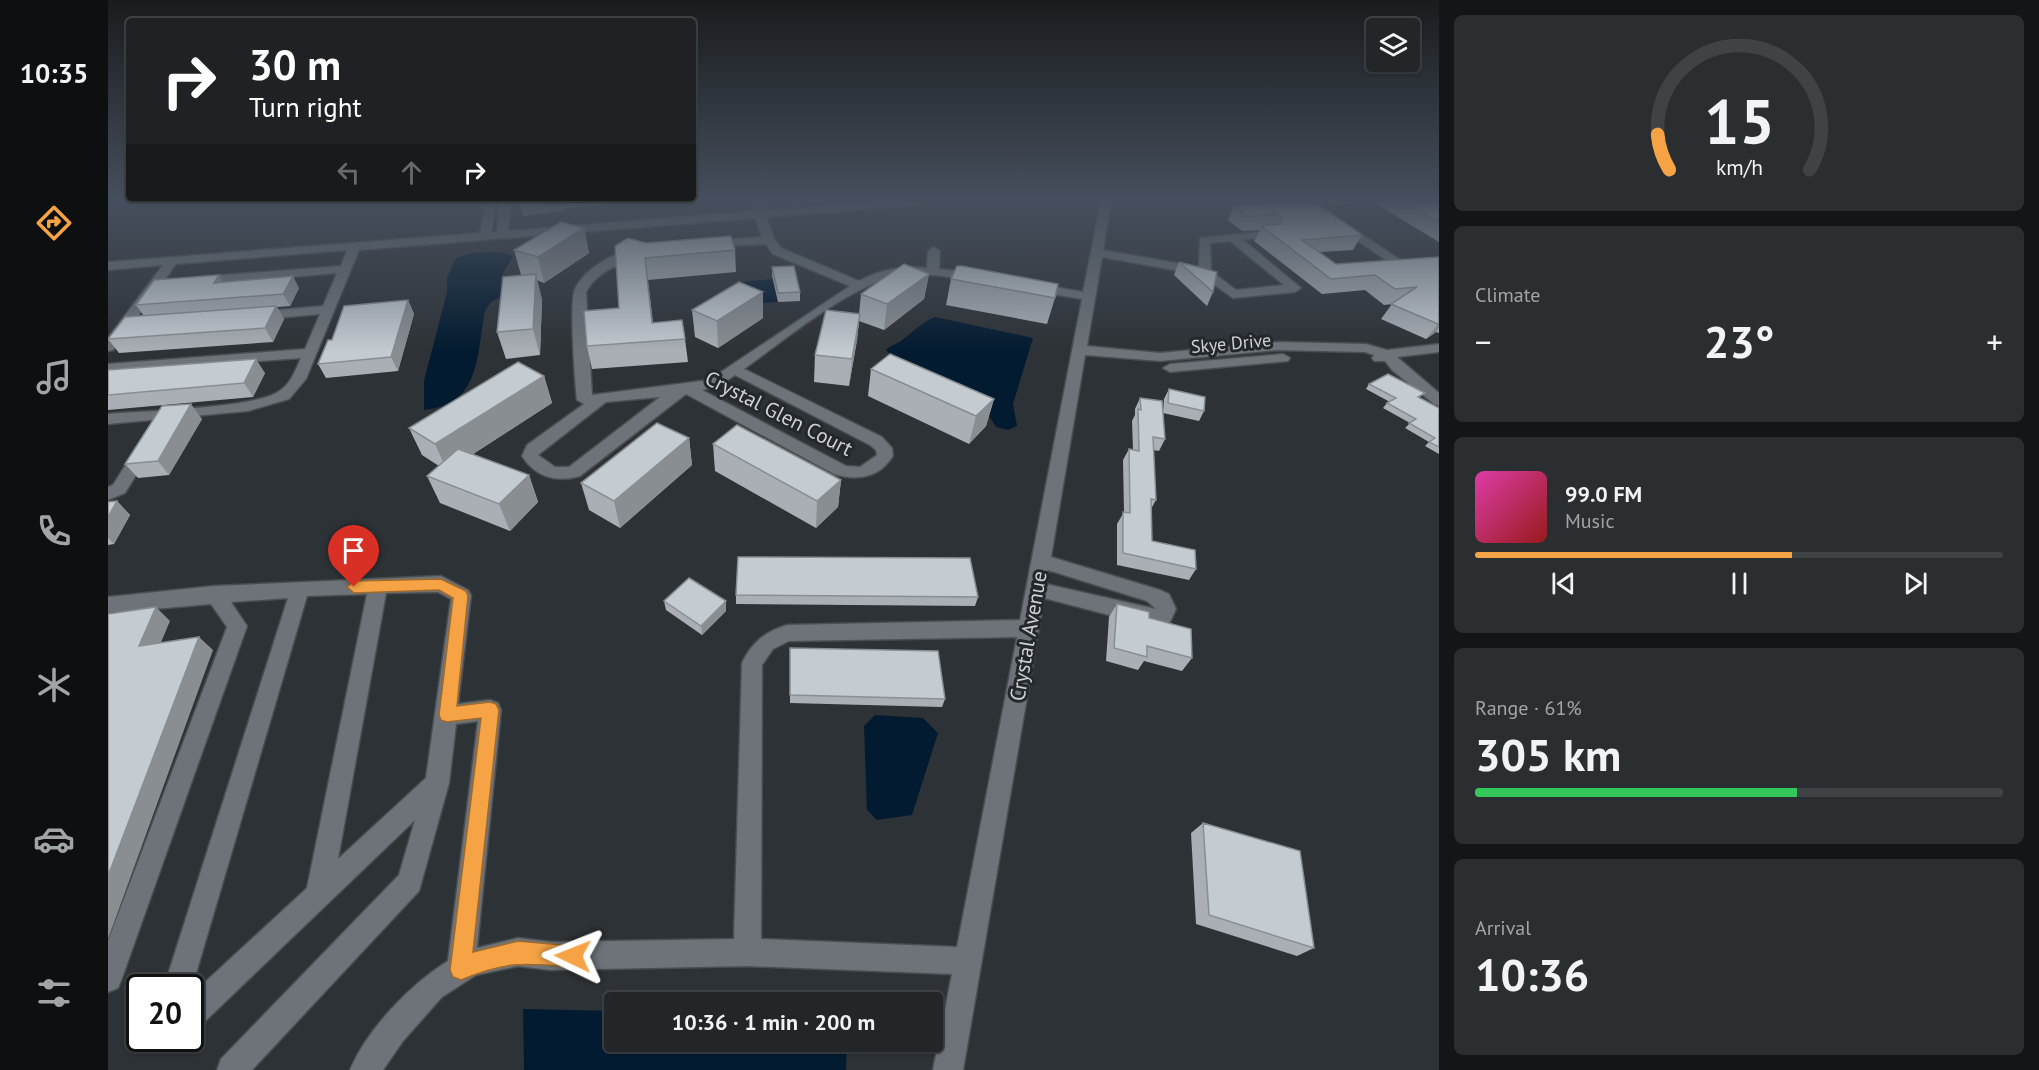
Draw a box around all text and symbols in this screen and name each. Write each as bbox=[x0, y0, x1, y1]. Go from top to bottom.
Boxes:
map controls bbox=[1366, 18, 1420, 72]
button: layers bbox=[1366, 18, 1420, 72]
text: 30 m bbox=[249, 37, 341, 92]
icon: right bbox=[150, 42, 228, 120]
text: 10:35 bbox=[20, 56, 88, 90]
text: 15 bbox=[1704, 80, 1774, 161]
text: Turn right bbox=[249, 90, 362, 124]
text: km/h bbox=[1715, 153, 1762, 181]
icon: left bbox=[332, 156, 365, 189]
icon: ahead bbox=[395, 156, 428, 189]
icon: right bbox=[458, 156, 491, 189]
icon: directions bbox=[33, 202, 75, 244]
text: Climate bbox=[1475, 282, 1541, 308]
text: 23° bbox=[1704, 312, 1774, 370]
text: − bbox=[1475, 320, 1492, 363]
text: + bbox=[1986, 320, 2003, 363]
street label: Skye Drive bbox=[1190, 328, 1272, 358]
icon: music bbox=[33, 356, 75, 398]
street label: Crystal Glen Court bbox=[701, 364, 857, 462]
text: 99.0 FM bbox=[1565, 480, 1642, 508]
text: Music bbox=[1565, 508, 1614, 534]
icon: phone bbox=[33, 510, 75, 552]
pin bbox=[328, 525, 379, 587]
icon: arrive bbox=[337, 534, 370, 567]
icon: previous bbox=[1547, 567, 1580, 600]
icon: pause bbox=[1723, 567, 1756, 600]
icon: next bbox=[1899, 567, 1932, 600]
street label: Crystal Avenue bbox=[1003, 569, 1053, 703]
icon: climate bbox=[33, 664, 75, 706]
text: Range · 61% bbox=[1475, 695, 1582, 721]
text: 305 km bbox=[1475, 725, 1621, 783]
icon: car bbox=[33, 818, 75, 860]
text: Arrival bbox=[1475, 915, 1531, 941]
position arrow bbox=[541, 924, 605, 988]
text: 10:36 bbox=[1475, 945, 1589, 1003]
icon: filters bbox=[33, 972, 75, 1014]
speed limit sign: 20 bbox=[126, 974, 204, 1052]
text: 10:36 · 1 min · 200 m bbox=[672, 1008, 875, 1036]

